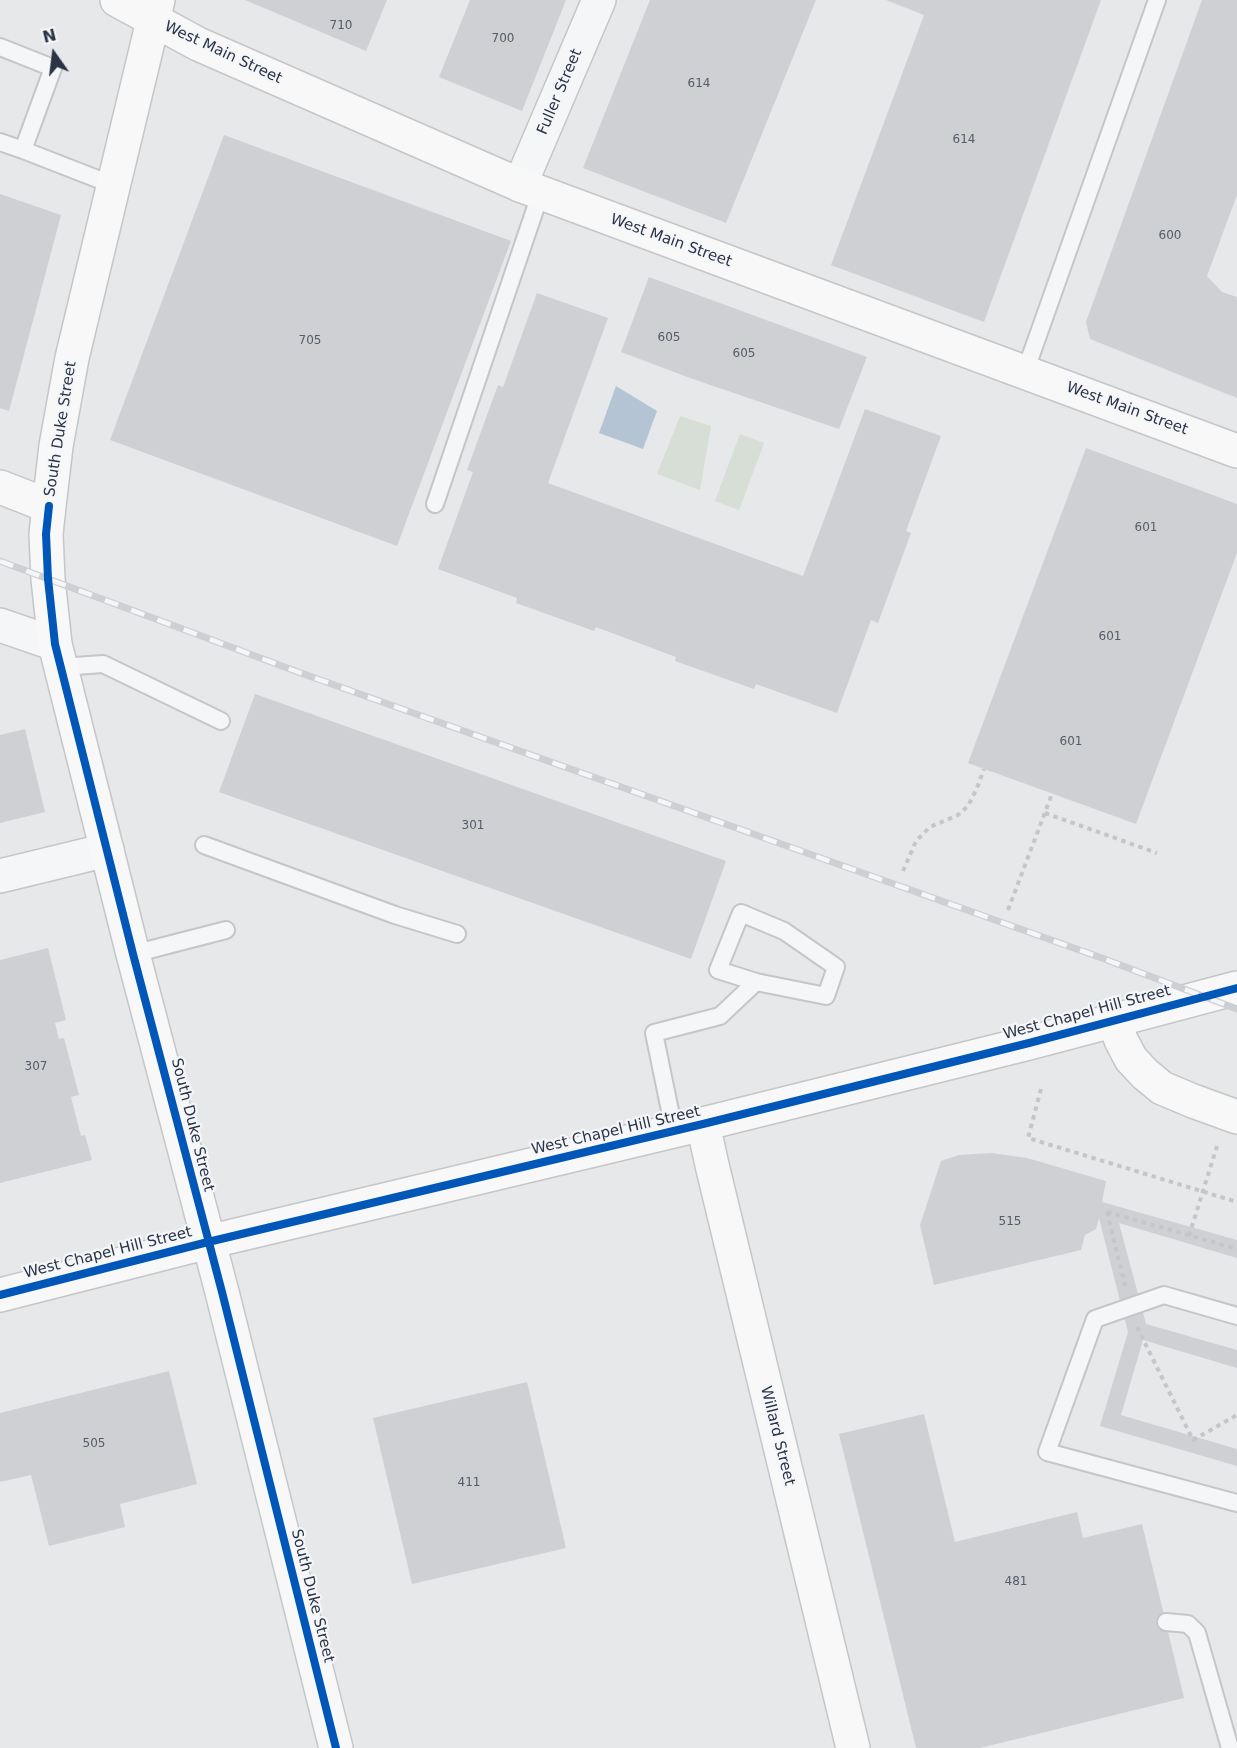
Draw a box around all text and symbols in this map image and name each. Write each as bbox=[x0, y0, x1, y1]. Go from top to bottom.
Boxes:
street label: West Main Street bbox=[161, 18, 285, 88]
house number: 710 bbox=[330, 19, 352, 33]
north arrow bbox=[24, 24, 84, 84]
text: N bbox=[41, 25, 58, 47]
house number: 700 bbox=[492, 32, 514, 46]
street label: Fuller Street bbox=[534, 46, 586, 138]
house number: 614 bbox=[688, 77, 710, 91]
house number: 614 bbox=[953, 133, 975, 147]
street label: West Main Street bbox=[608, 211, 734, 271]
house number: 600 bbox=[1159, 229, 1181, 243]
house number: 605 bbox=[658, 331, 680, 345]
house number: 705 bbox=[299, 334, 321, 348]
house number: 605 bbox=[733, 347, 755, 361]
street label: South Duke Street bbox=[41, 360, 81, 498]
street label: West Main Street bbox=[1064, 379, 1190, 439]
house number: 601 bbox=[1135, 521, 1157, 535]
house number: 601 bbox=[1099, 630, 1121, 644]
house number: 601 bbox=[1060, 735, 1082, 749]
house number: 301 bbox=[462, 819, 484, 833]
street label: West Chapel Hill Street bbox=[1001, 982, 1173, 1044]
street label: South Duke Street bbox=[167, 1056, 217, 1194]
house number: 307 bbox=[25, 1060, 47, 1074]
street label: West Chapel Hill Street bbox=[530, 1103, 702, 1159]
house number: 515 bbox=[999, 1215, 1021, 1229]
street label: West Chapel Hill Street bbox=[22, 1223, 194, 1283]
street label: Willard Street bbox=[756, 1384, 798, 1488]
house number: 505 bbox=[83, 1437, 105, 1451]
house number: 411 bbox=[458, 1476, 480, 1490]
street label: South Duke Street bbox=[287, 1527, 337, 1665]
house number: 481 bbox=[1005, 1575, 1027, 1589]

